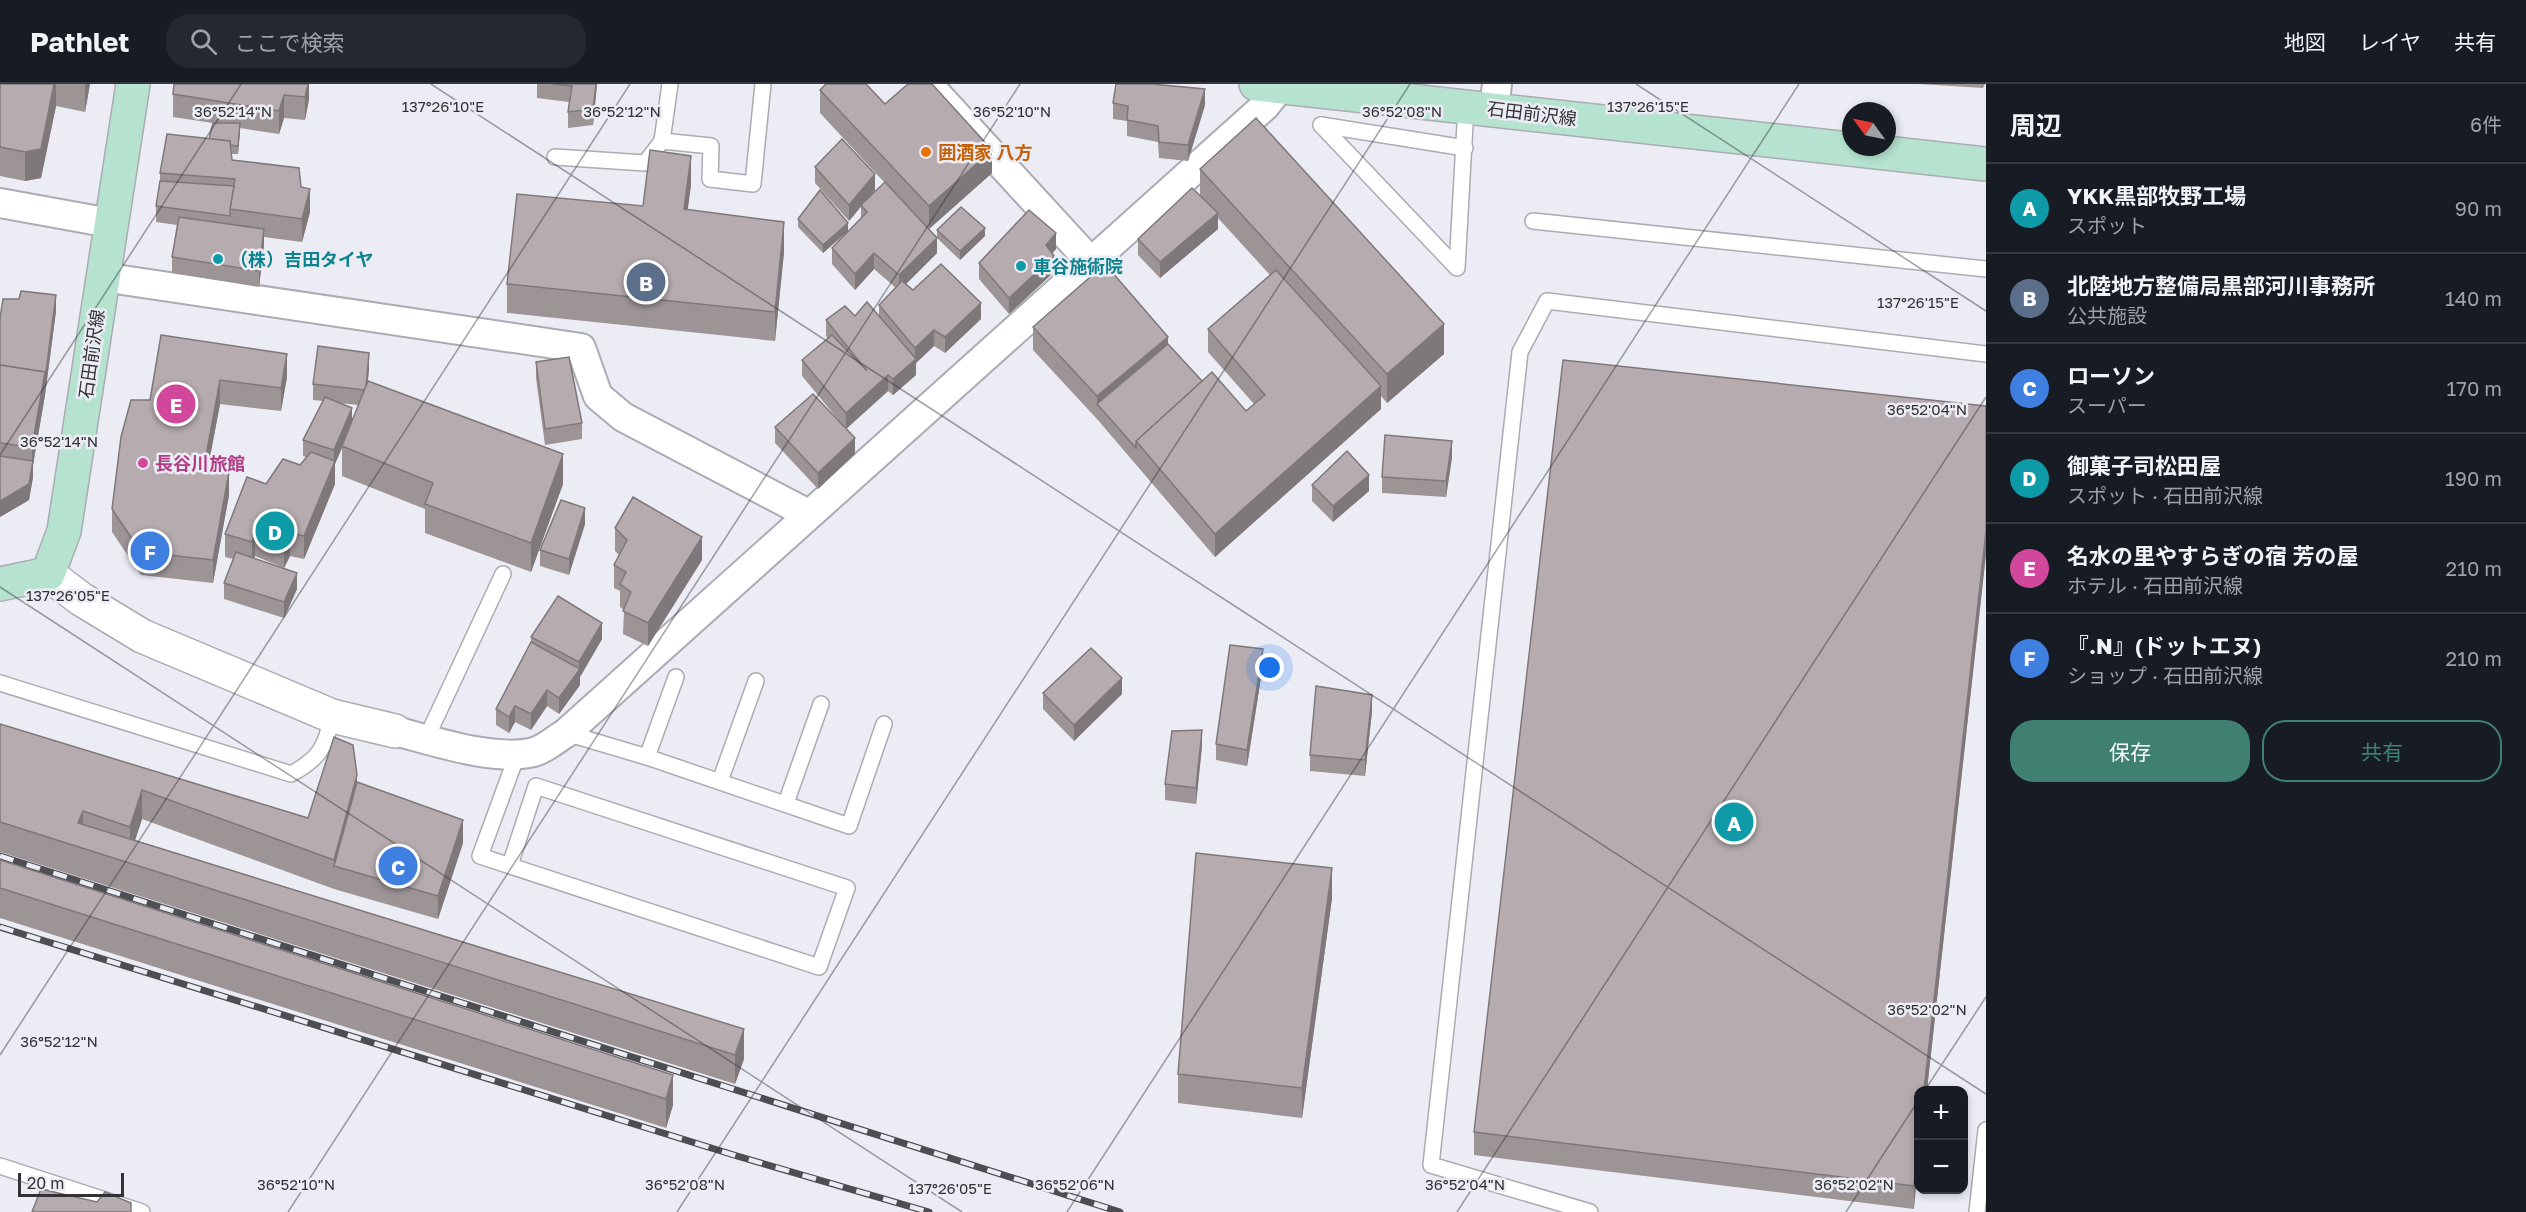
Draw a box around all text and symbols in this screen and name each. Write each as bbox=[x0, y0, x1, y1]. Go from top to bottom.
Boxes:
search box bbox=[166, 14, 586, 68]
text: Pathlet bbox=[30, 25, 130, 58]
icon: search bbox=[187, 25, 220, 58]
text: ここで検索 bbox=[235, 29, 345, 56]
text: 地図 bbox=[2284, 29, 2326, 55]
text: レイヤ bbox=[2359, 29, 2421, 55]
text: 共有 bbox=[2454, 29, 2496, 55]
text: 137°26'10"E bbox=[402, 97, 484, 115]
street label: 石田前沢線 bbox=[1486, 97, 1578, 129]
text: 137°26'15"E bbox=[1607, 97, 1689, 115]
text: 36°52'14"N bbox=[194, 102, 272, 120]
text: 36°52'12"N bbox=[583, 102, 661, 120]
text: 36°52'10"N bbox=[973, 102, 1051, 120]
text: 36°52'08"N bbox=[1362, 102, 1442, 120]
north arrow bbox=[1842, 102, 1896, 156]
text: 周辺 bbox=[2010, 110, 2062, 141]
text: 6件 bbox=[2470, 112, 2502, 136]
place label: 囲酒家 八方 bbox=[938, 141, 1033, 163]
marker: 囲酒家 八方 bbox=[919, 145, 933, 159]
text: YKK黒部牧野工場 bbox=[2067, 182, 2246, 209]
text: A bbox=[2022, 196, 2037, 220]
text: 90 m bbox=[2455, 196, 2502, 220]
text: スポット bbox=[2067, 213, 2147, 237]
place label: （株）吉田タイヤ bbox=[230, 248, 373, 270]
marker: （株）吉田タイヤ bbox=[211, 252, 225, 266]
place label: 車谷施術院 bbox=[1033, 255, 1123, 277]
marker: 車谷施術院 bbox=[1014, 259, 1028, 273]
pin: B bbox=[626, 260, 666, 304]
text: 北陸地方整備局黒部河川事務所 bbox=[2067, 272, 2375, 299]
text: B bbox=[2022, 286, 2037, 310]
text: 140 m bbox=[2445, 286, 2502, 310]
text: 137°26'15"E bbox=[1877, 293, 1959, 311]
text: 公共施設 bbox=[2067, 303, 2147, 327]
street label: 石田前沢線 bbox=[74, 308, 108, 400]
text: ローソン bbox=[2067, 362, 2155, 389]
text: C bbox=[2022, 376, 2037, 400]
text: 170 m bbox=[2447, 376, 2502, 400]
pin: E bbox=[156, 382, 195, 426]
text: スーパー bbox=[2067, 393, 2147, 417]
text: 36°52'04"N bbox=[1887, 400, 1967, 418]
text: 36°52'14"N bbox=[20, 432, 98, 450]
place label: 長谷川旅館 bbox=[155, 452, 245, 474]
text: 御菓子司松田屋 bbox=[2067, 452, 2221, 479]
marker: 長谷川旅館 bbox=[136, 456, 150, 470]
text: D bbox=[2022, 466, 2037, 490]
text: 190 m bbox=[2445, 466, 2502, 490]
text: スポット · 石田前沢線 bbox=[2067, 483, 2263, 507]
pin: D bbox=[256, 508, 294, 554]
pin: F bbox=[130, 528, 170, 574]
text: 名水の里やすらぎの宿 芳の屋 bbox=[2067, 542, 2359, 569]
text: E bbox=[2023, 556, 2036, 580]
text: 210 m bbox=[2446, 556, 2502, 580]
text: ホテル · 石田前沢線 bbox=[2067, 573, 2243, 597]
text: 137°26'05"E bbox=[26, 586, 110, 604]
text: 『.N』(ドットエヌ) bbox=[2067, 632, 2261, 659]
text: F bbox=[2024, 646, 2035, 670]
text: 210 m bbox=[2446, 646, 2502, 670]
your location bbox=[1255, 653, 1284, 682]
text: ショップ · 石田前沢線 bbox=[2067, 663, 2263, 687]
button: 保存 bbox=[2010, 720, 2250, 782]
button: 共有 bbox=[2262, 720, 2502, 782]
pin: A bbox=[1714, 800, 1754, 844]
pin: C bbox=[378, 844, 418, 888]
text: 36°52'02"N bbox=[1887, 1000, 1967, 1018]
text: 36°52'12"N bbox=[20, 1032, 98, 1050]
map controls bbox=[1914, 1086, 1968, 1194]
button: + bbox=[1914, 1086, 1968, 1140]
button: − bbox=[1914, 1140, 1968, 1194]
scale bar bbox=[18, 1170, 124, 1198]
text: 20 m bbox=[27, 1173, 64, 1193]
text: 36°52'10"N bbox=[257, 1175, 335, 1193]
text: 36°52'08"N bbox=[645, 1175, 725, 1193]
text: 36°52'06"N bbox=[1035, 1175, 1115, 1193]
text: 36°52'04"N bbox=[1425, 1175, 1505, 1193]
text: 36°52'02"N bbox=[1814, 1175, 1894, 1193]
text: 137°26'05"E bbox=[908, 1179, 992, 1197]

